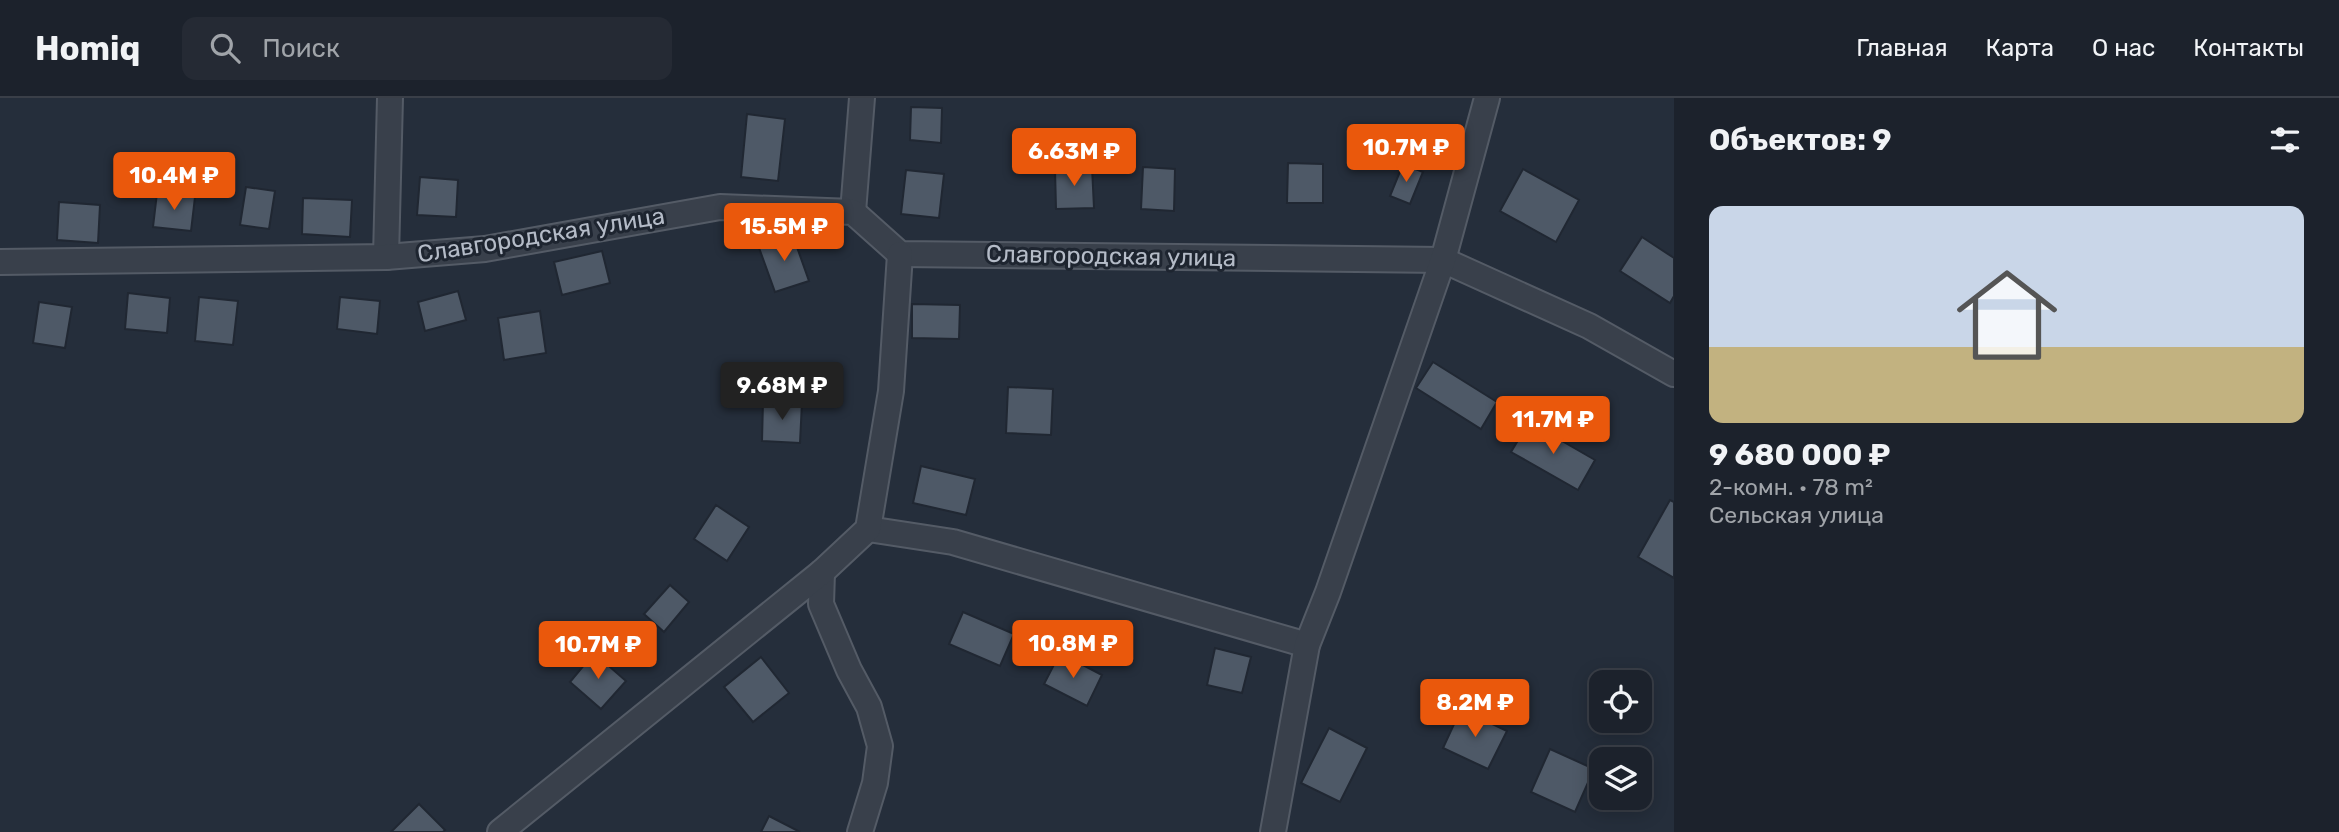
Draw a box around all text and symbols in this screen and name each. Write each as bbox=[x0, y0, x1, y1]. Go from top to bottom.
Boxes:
search box bbox=[182, 17, 672, 80]
text: Homiq bbox=[35, 29, 140, 68]
icon: search bbox=[206, 29, 244, 67]
text: Поиск bbox=[262, 33, 340, 64]
text: Главная bbox=[1856, 34, 1948, 62]
text: Карта bbox=[1986, 34, 2054, 62]
text: О нас bbox=[2092, 34, 2155, 62]
text: Контакты bbox=[2193, 34, 2304, 62]
icon: filters bbox=[2266, 121, 2304, 159]
text: Объектов: 9 bbox=[1709, 122, 1892, 158]
pin: 10.7M ₽ bbox=[1341, 125, 1471, 184]
pin: 6.63M ₽ bbox=[1009, 129, 1139, 188]
text: 10.7M ₽ bbox=[1363, 133, 1449, 161]
text: 6.63M ₽ bbox=[1028, 137, 1120, 165]
pin: 10.4M ₽ bbox=[109, 152, 239, 212]
text: 10.4M ₽ bbox=[129, 161, 219, 189]
street label: Славгородская улица bbox=[415, 202, 667, 268]
pin: 15.5M ₽ bbox=[719, 204, 849, 263]
text: 15.5M ₽ bbox=[740, 212, 828, 240]
street label: Славгородская улица bbox=[986, 240, 1236, 272]
icon: home bbox=[1944, 252, 2070, 378]
pin: 9.68M ₽ bbox=[717, 362, 847, 422]
text: 9.68M ₽ bbox=[736, 371, 828, 399]
pin: 11.7M ₽ bbox=[1488, 396, 1618, 456]
text: 11.7M ₽ bbox=[1512, 405, 1594, 433]
text: 9 680 000 ₽ bbox=[1709, 437, 1890, 473]
text: 2-комн. · 78 m² bbox=[1709, 473, 1873, 501]
text: Сельская улица bbox=[1709, 501, 1884, 529]
pin: 10.8M ₽ bbox=[1008, 620, 1138, 680]
pin: 10.7M ₽ bbox=[533, 622, 663, 681]
text: 10.8M ₽ bbox=[1028, 629, 1118, 657]
text: 10.7M ₽ bbox=[555, 630, 641, 658]
map controls bbox=[1589, 670, 1652, 810]
button: locate bbox=[1589, 670, 1652, 733]
pin: 8.2M ₽ bbox=[1418, 680, 1532, 739]
text: 8.2M ₽ bbox=[1436, 688, 1514, 716]
button: layers bbox=[1589, 747, 1652, 810]

